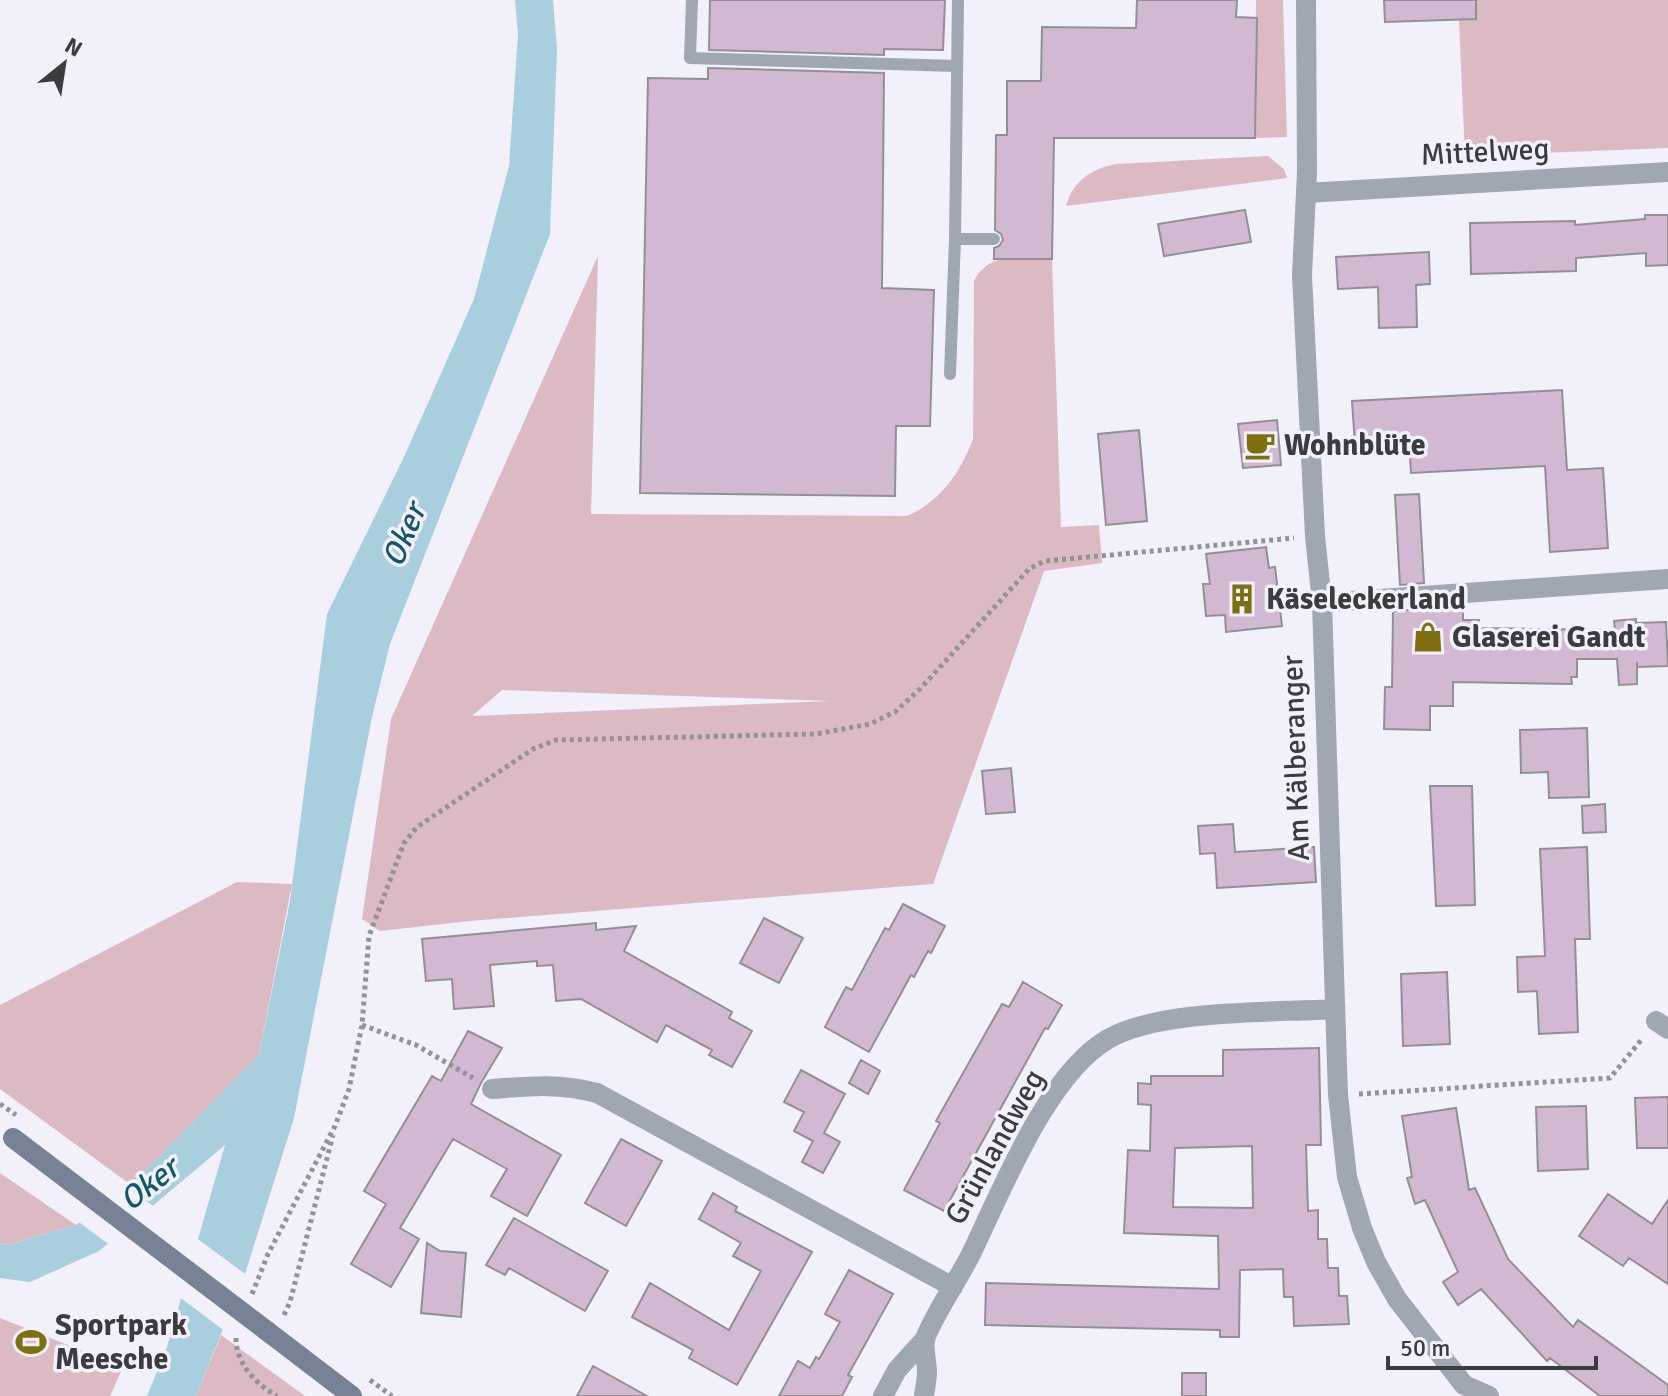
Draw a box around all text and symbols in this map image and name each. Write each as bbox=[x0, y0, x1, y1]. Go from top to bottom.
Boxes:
north arrow bbox=[24, 24, 104, 104]
text: N bbox=[60, 32, 87, 63]
street label: Mittelweg bbox=[1420, 130, 1550, 174]
place label: Wohnblüte bbox=[1284, 427, 1426, 464]
cafe icon: Wohnblüte bbox=[1243, 428, 1277, 462]
water label: Oker bbox=[373, 494, 436, 572]
place label: Käseleckerland bbox=[1266, 581, 1466, 618]
building icon: Käseleckerland bbox=[1225, 582, 1259, 616]
place label: Glaserei Gandt bbox=[1452, 619, 1645, 656]
shop icon: Glaserei Gandt bbox=[1411, 620, 1445, 654]
street label: Am Kälberanger bbox=[1274, 654, 1318, 862]
street label: Grünlandweg bbox=[937, 1063, 1053, 1231]
water label: Oker bbox=[112, 1146, 190, 1219]
place label: Sportpark Meesche bbox=[55, 1307, 187, 1378]
scale bar bbox=[1388, 1320, 1596, 1370]
sports icon: Sportpark Meesche bbox=[14, 1325, 48, 1359]
text: 50 m bbox=[1400, 1333, 1450, 1363]

